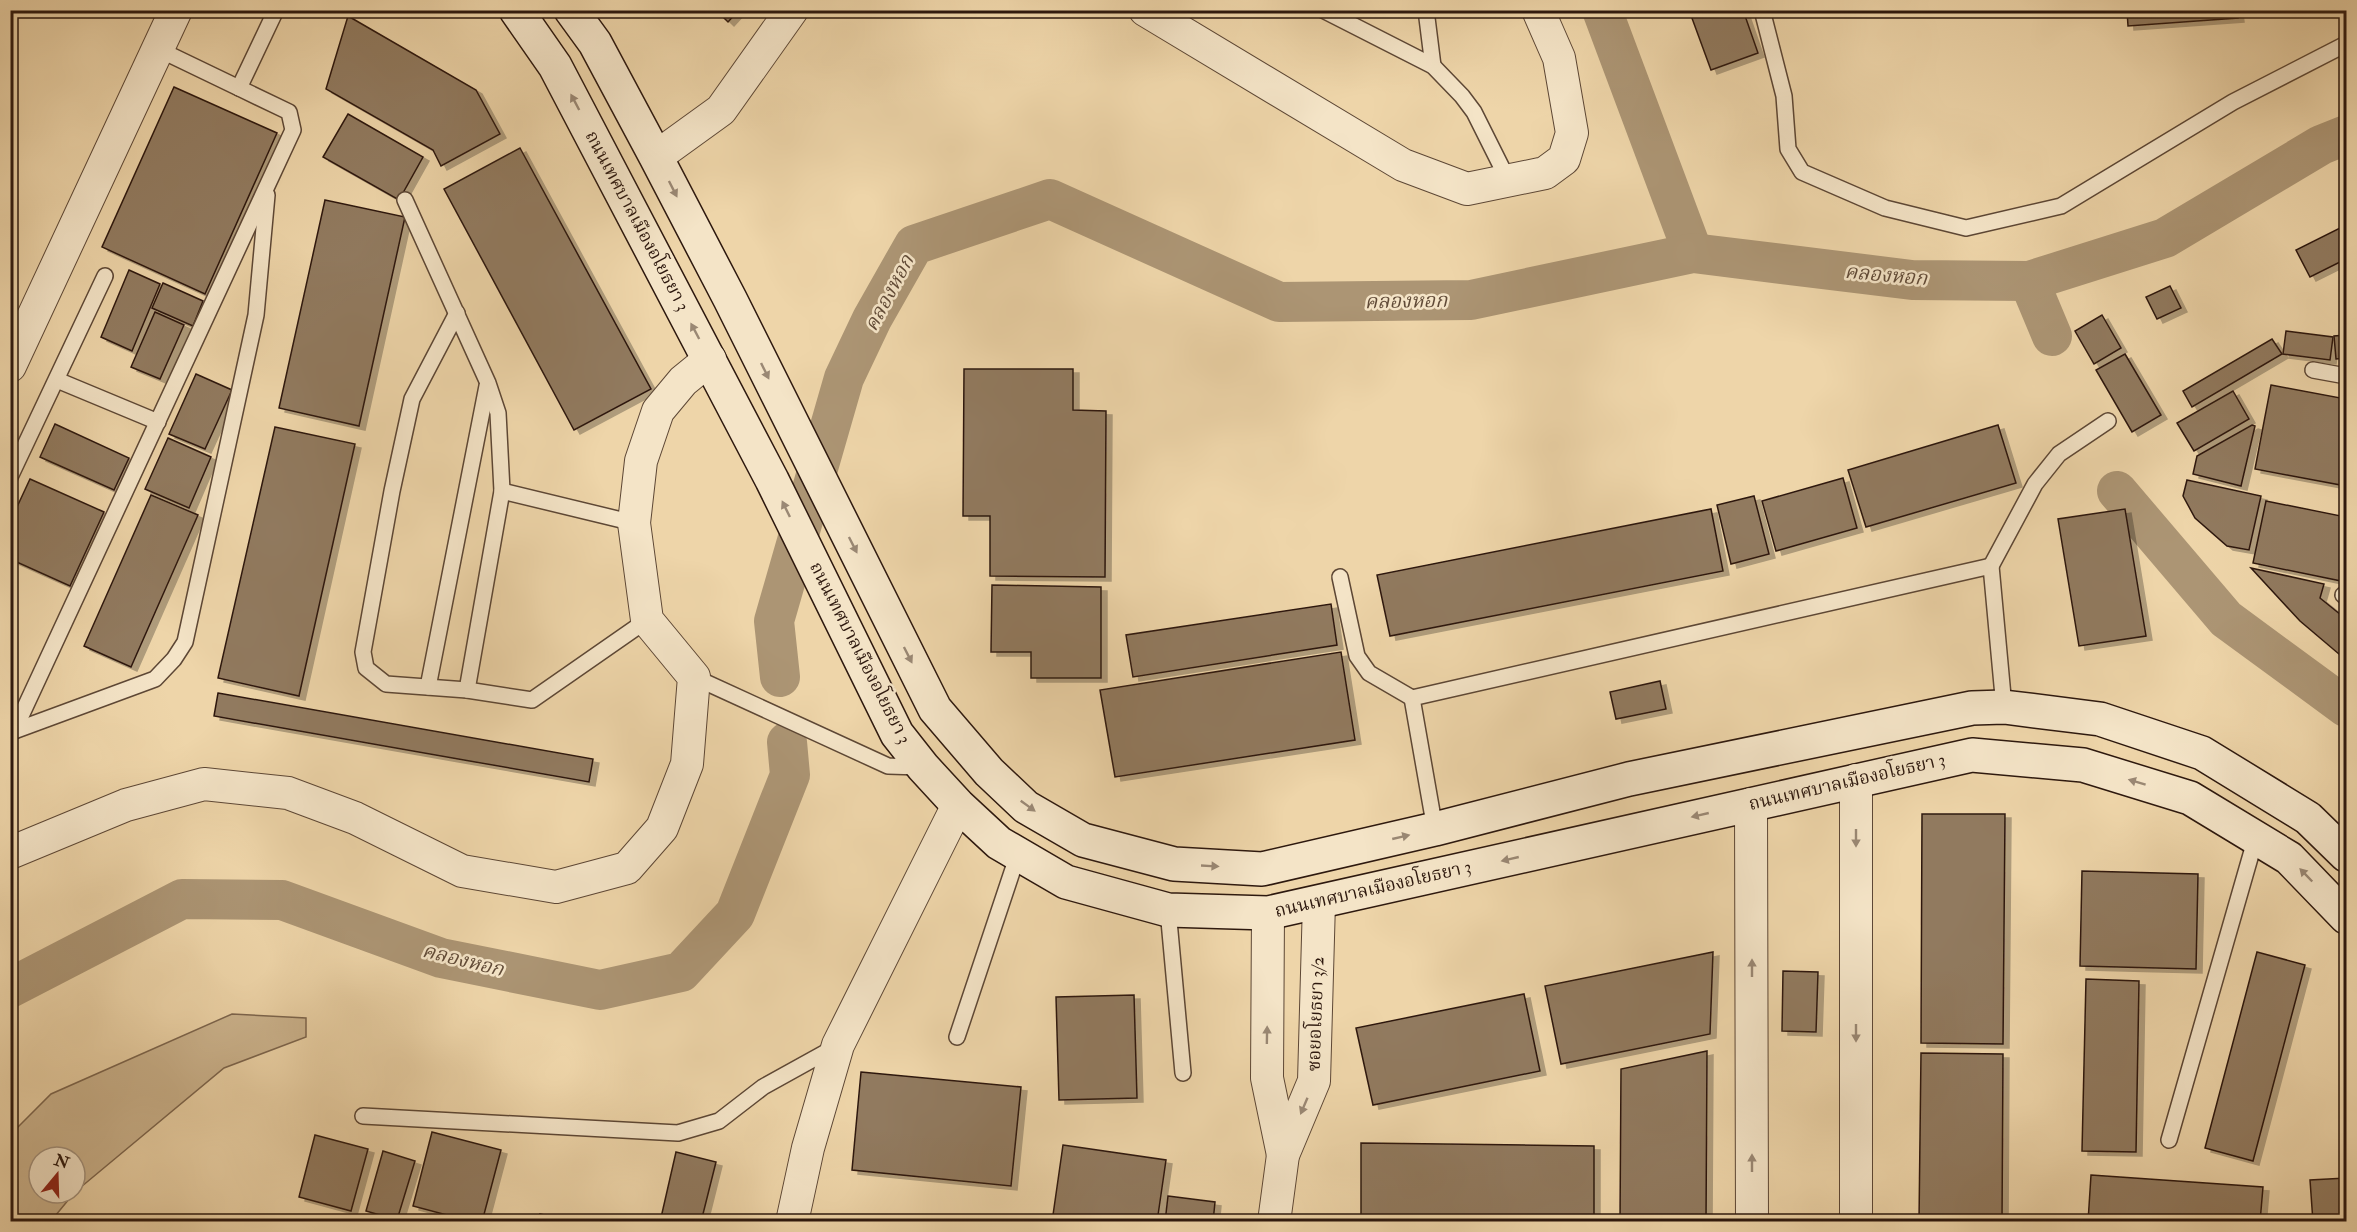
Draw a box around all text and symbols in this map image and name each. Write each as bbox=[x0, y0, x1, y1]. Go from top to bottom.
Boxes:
one-way arrow bbox=[570, 94, 580, 111]
street label: ถนนเทศบาลเมืองอโยธยา 3 bbox=[580, 126, 696, 315]
one-way arrow bbox=[667, 180, 677, 198]
water label: คลองหอก bbox=[859, 250, 920, 335]
water label: คลองหอก bbox=[1844, 259, 1929, 291]
water label: คลองหอก bbox=[1364, 288, 1448, 314]
one-way arrow bbox=[690, 322, 700, 339]
one-way arrow bbox=[760, 362, 770, 379]
one-way arrow bbox=[782, 500, 791, 517]
one-way arrow bbox=[848, 536, 858, 553]
street label: ถนนเทศบาลเมืองอโยธยา 3 bbox=[804, 557, 918, 748]
one-way arrow bbox=[904, 646, 913, 663]
street label: ถนนเทศบาลเมืองอโยธยา 3 bbox=[1746, 746, 1948, 816]
one-way arrow bbox=[2128, 777, 2146, 786]
one-way arrow bbox=[1019, 800, 1035, 812]
one-way arrow bbox=[1691, 811, 1709, 821]
one-way arrow bbox=[1851, 829, 1861, 848]
one-way arrow bbox=[1392, 831, 1410, 841]
street label: ถนนเทศบาลเมืองอโยธยา 3 bbox=[1272, 853, 1474, 923]
one-way arrow bbox=[1500, 854, 1519, 864]
one-way arrow bbox=[1200, 862, 1219, 871]
one-way arrow bbox=[2299, 869, 2313, 883]
water label: คลองหอก bbox=[420, 938, 507, 982]
street label: ซอยอโยธยา 3/2 bbox=[1301, 956, 1329, 1072]
one-way arrow bbox=[1747, 959, 1757, 978]
one-way arrow bbox=[1851, 1024, 1861, 1043]
one-way arrow bbox=[1262, 1026, 1272, 1045]
one-way arrow bbox=[1299, 1097, 1309, 1115]
north arrow bbox=[27, 1145, 87, 1205]
text: N bbox=[51, 1150, 72, 1174]
one-way arrow bbox=[1747, 1154, 1757, 1173]

